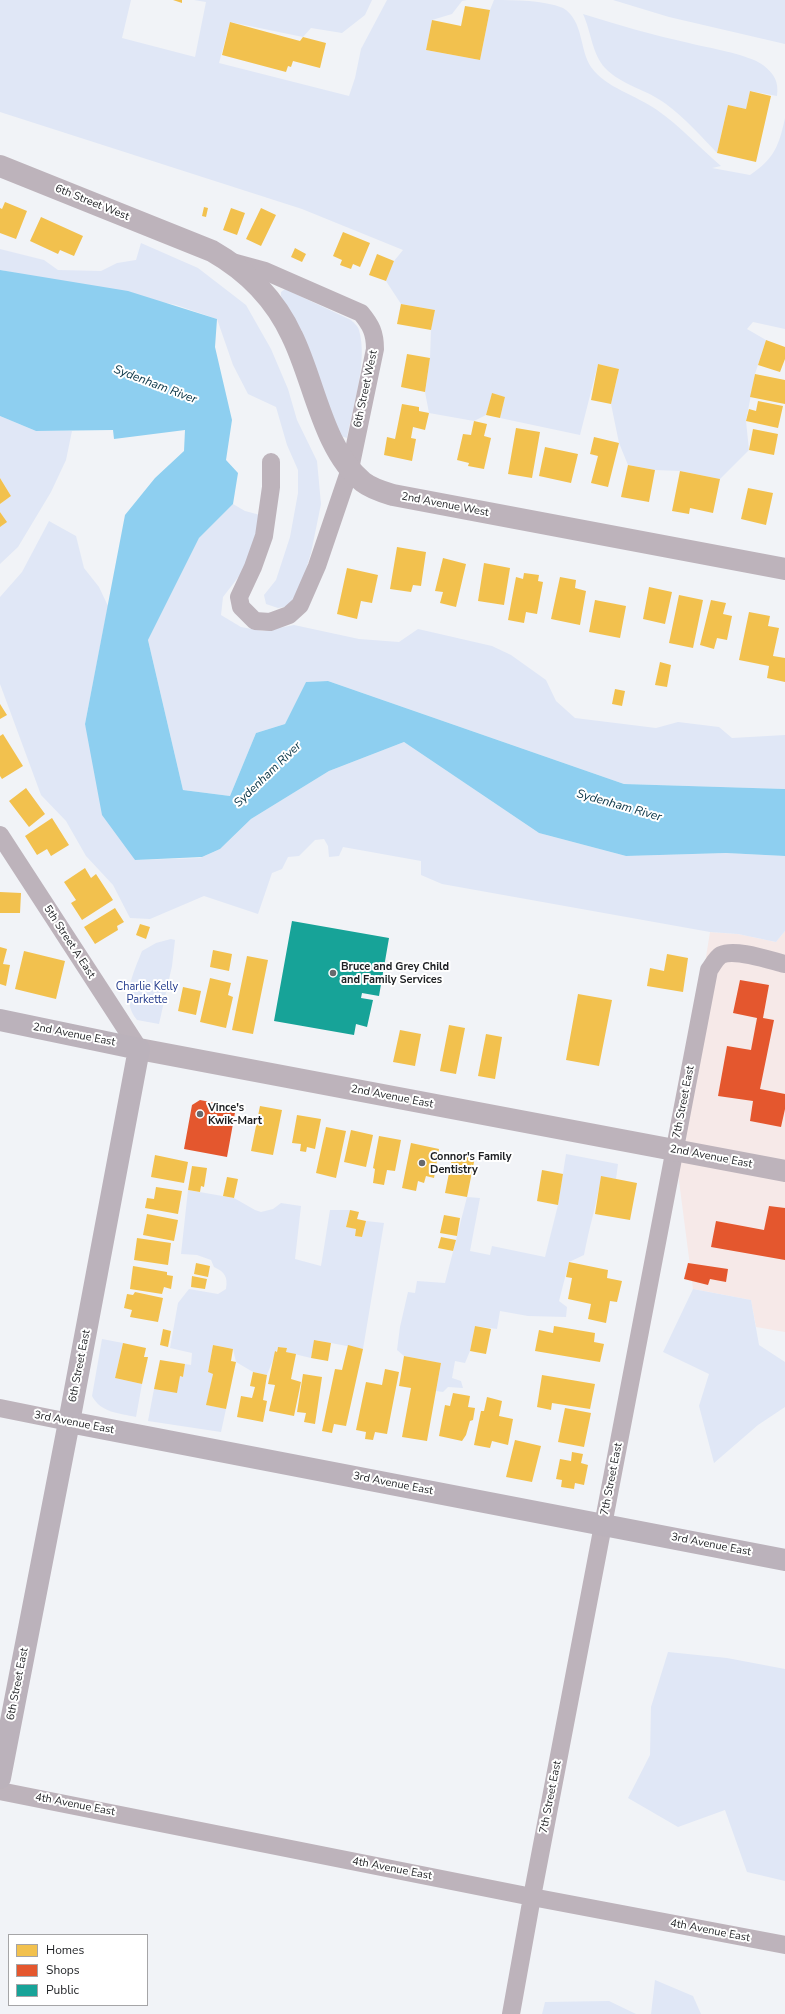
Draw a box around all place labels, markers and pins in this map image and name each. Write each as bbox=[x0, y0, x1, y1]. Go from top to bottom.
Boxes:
place label: Bruce and Grey Child and Family Services bbox=[341, 960, 449, 986]
marker: Bruce and Grey Child and Family Services bbox=[328, 968, 338, 978]
place label: Vince's Kwik-Mart bbox=[208, 1101, 262, 1127]
marker: Vince's Kwik-Mart bbox=[195, 1109, 205, 1119]
place label: Connor's Family Dentistry bbox=[430, 1150, 512, 1176]
marker: Connor's Family Dentistry bbox=[417, 1158, 427, 1168]

